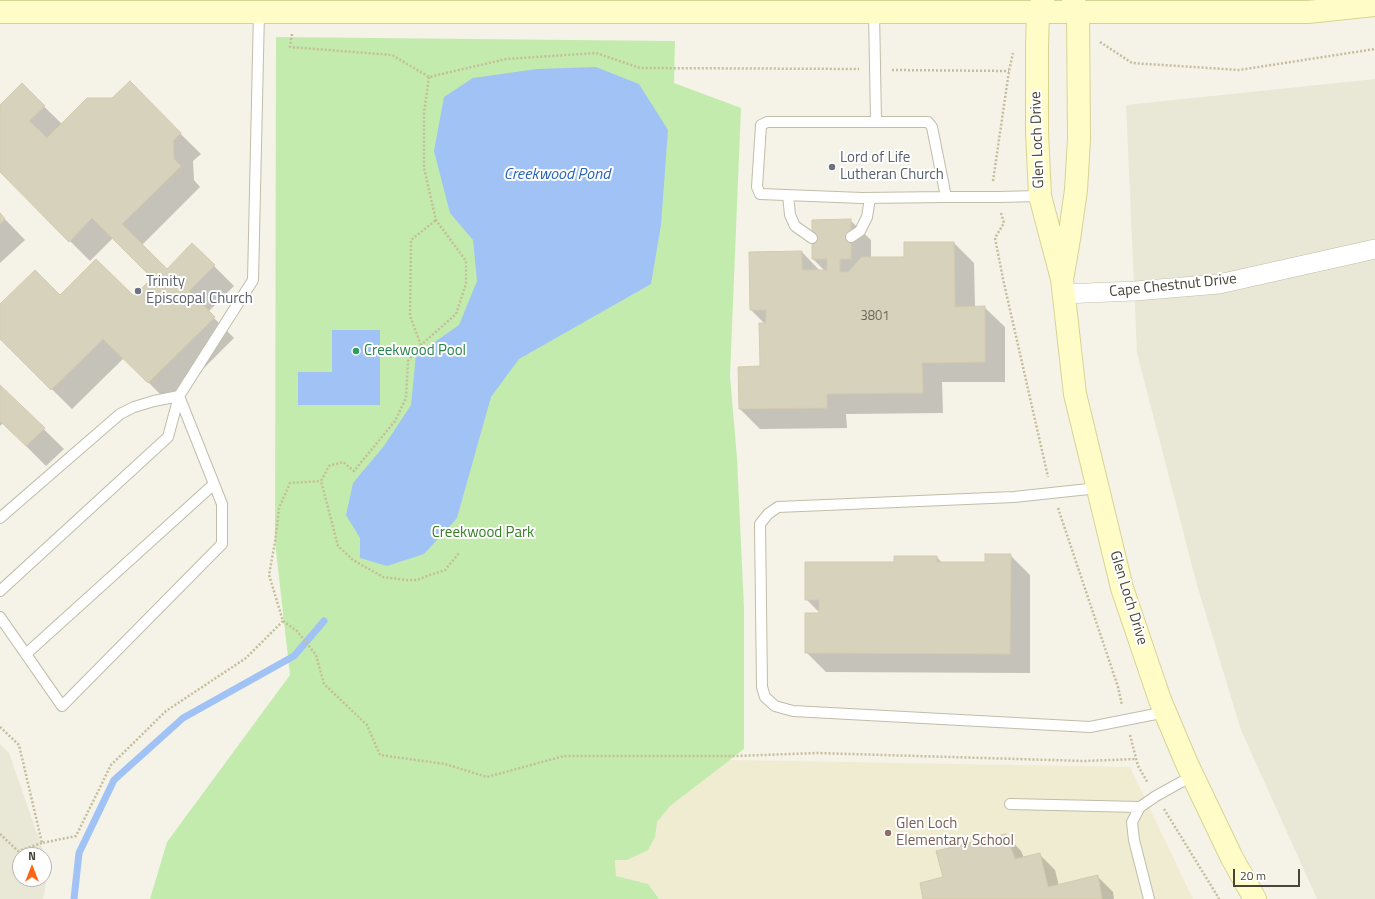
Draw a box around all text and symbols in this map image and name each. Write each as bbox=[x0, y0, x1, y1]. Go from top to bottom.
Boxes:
street label: Glen Loch Drive bbox=[1027, 91, 1049, 189]
place label: Lord of Life Lutheran Church bbox=[840, 149, 944, 184]
marker: Lord of Life Lutheran Church bbox=[827, 162, 837, 172]
water label: Creekwood Pond bbox=[504, 165, 610, 185]
street label: Cape Chestnut Drive bbox=[1108, 270, 1238, 302]
place label: Trinity Episcopal Church bbox=[146, 273, 253, 308]
marker: Trinity Episcopal Church bbox=[133, 286, 143, 296]
house number: 3801 bbox=[860, 309, 890, 325]
place label: Creekwood Pool bbox=[364, 342, 466, 360]
marker: Creekwood Pool bbox=[351, 346, 361, 356]
park label: Creekwood Park bbox=[432, 524, 534, 542]
street label: Glen Loch Drive bbox=[1105, 549, 1151, 647]
place label: Glen Loch Elementary School bbox=[896, 815, 1014, 850]
marker: Glen Loch Elementary School bbox=[883, 828, 893, 838]
north arrow bbox=[12, 847, 52, 887]
text: N bbox=[28, 848, 36, 864]
scale bar bbox=[1235, 861, 1302, 887]
text: 20 m bbox=[1240, 866, 1266, 885]

